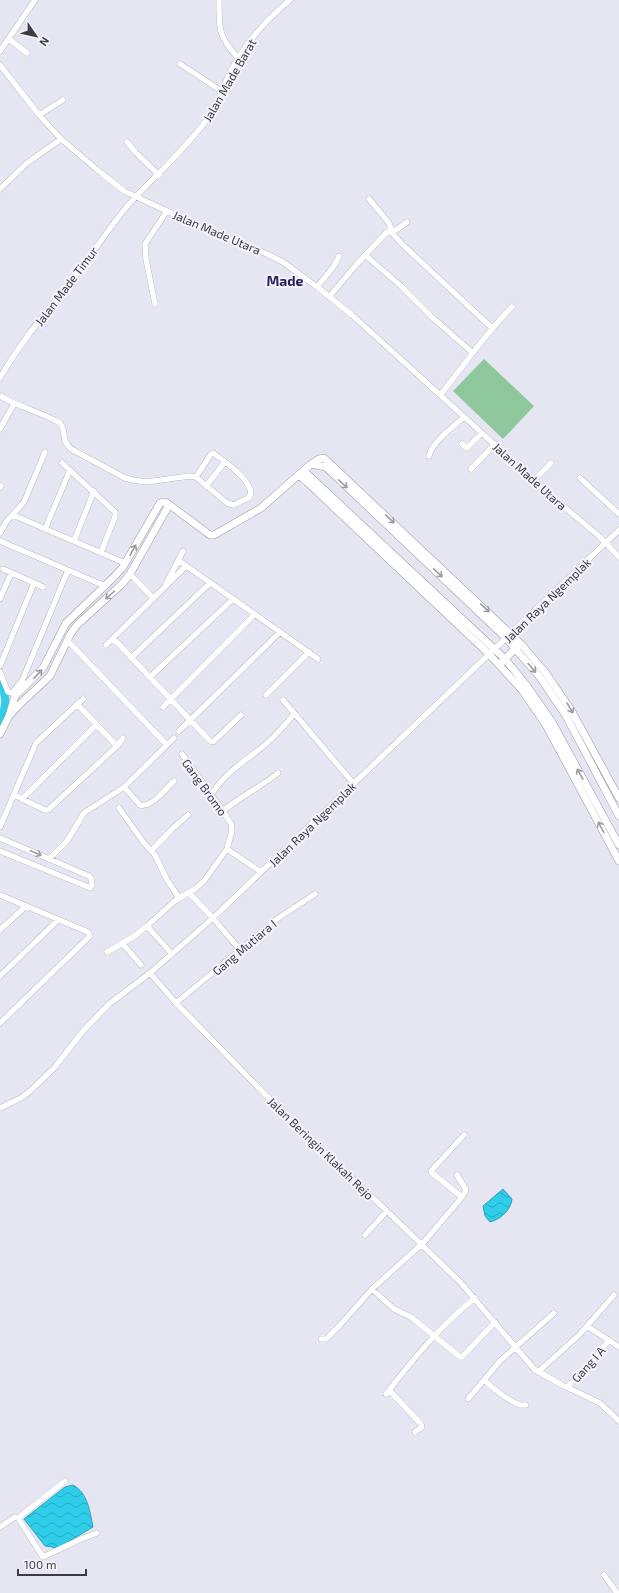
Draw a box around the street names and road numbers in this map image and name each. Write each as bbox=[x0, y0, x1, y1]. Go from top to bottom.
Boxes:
street label: Jalan Made Barat bbox=[200, 36, 259, 124]
street label: Jalan Made Utara bbox=[171, 207, 263, 257]
street label: Jalan Made Timur bbox=[32, 244, 100, 328]
street label: Jalan Made Utara bbox=[490, 439, 570, 513]
street label: Jalan Raya Ngemplak bbox=[501, 555, 593, 645]
street label: Gang Bromo bbox=[180, 756, 230, 818]
street label: Jalan Raya Ngemplak bbox=[266, 779, 358, 869]
street label: Gang Mutiara I bbox=[209, 916, 279, 978]
street label: Jalan Beringin Klakah Rejo bbox=[264, 1094, 377, 1203]
street label: Gang I A bbox=[568, 1343, 608, 1385]

